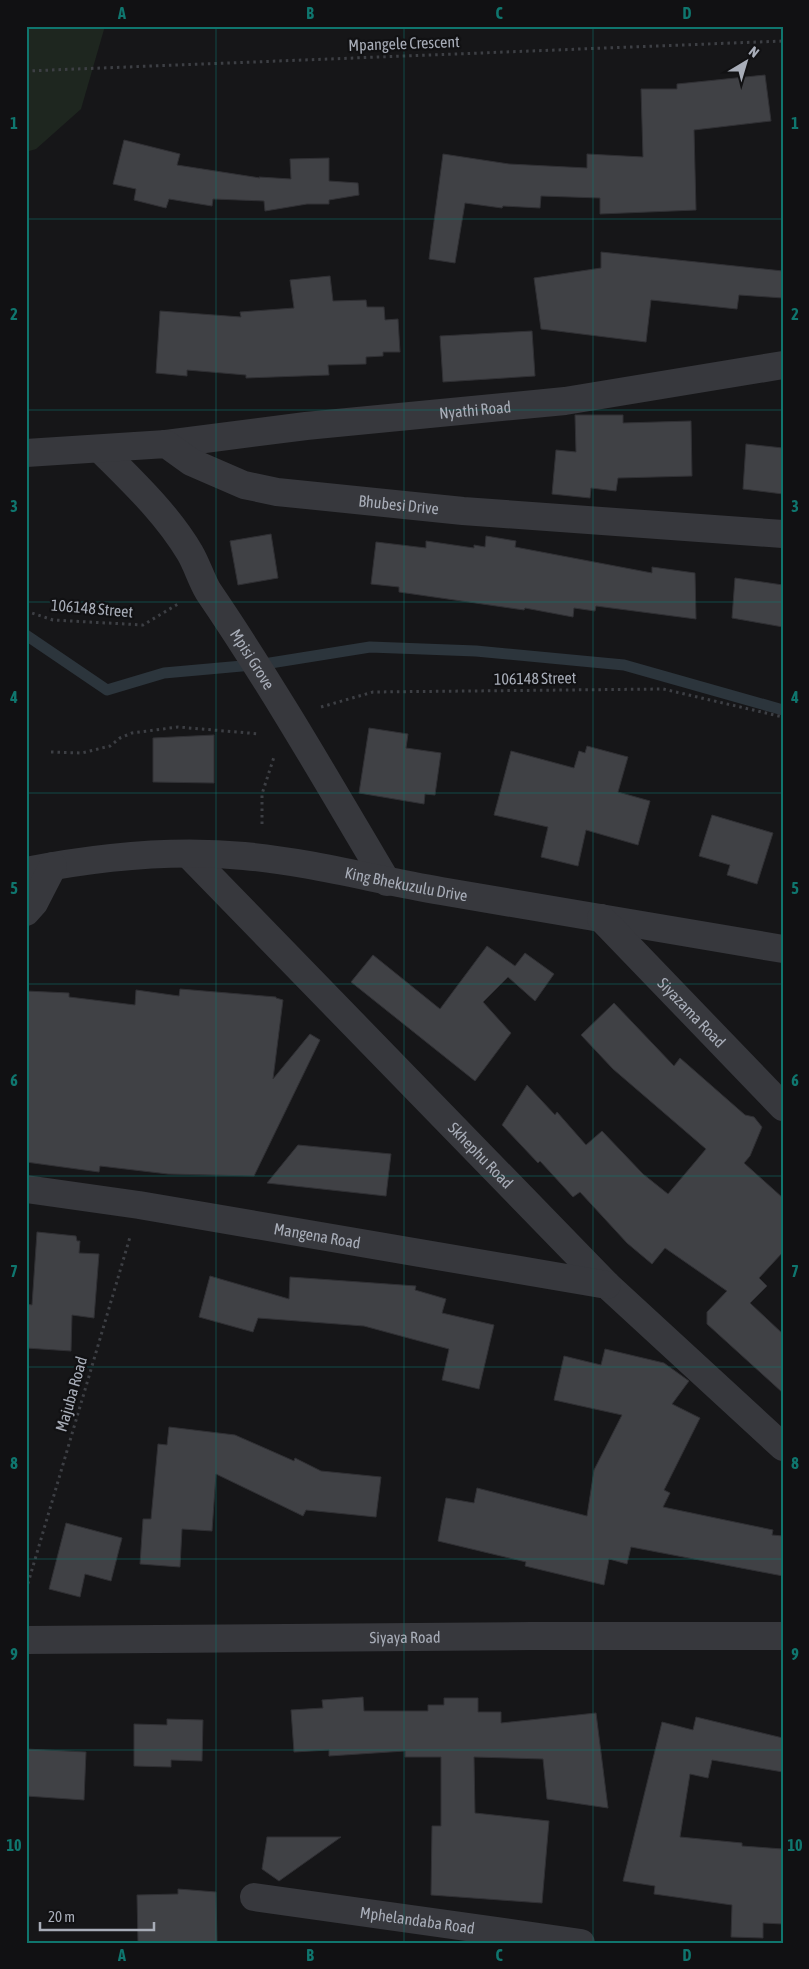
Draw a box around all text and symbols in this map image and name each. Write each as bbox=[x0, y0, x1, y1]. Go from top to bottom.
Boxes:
text: A bbox=[117, 4, 126, 22]
text: B bbox=[306, 4, 314, 22]
text: C bbox=[495, 4, 503, 22]
text: D bbox=[683, 4, 692, 22]
street label: Mpangele Crescent bbox=[348, 32, 460, 55]
north arrow bbox=[722, 38, 772, 88]
text: N bbox=[746, 43, 762, 61]
text: 1 bbox=[10, 114, 18, 132]
text: 1 bbox=[791, 114, 799, 132]
text: 2 bbox=[10, 305, 18, 323]
text: 2 bbox=[791, 305, 799, 323]
street label: Nyathi Road bbox=[438, 397, 512, 422]
street label: Bhubesi Drive bbox=[358, 491, 440, 517]
text: 3 bbox=[10, 497, 18, 515]
text: 3 bbox=[791, 497, 799, 515]
street label: 106148 Street bbox=[50, 595, 134, 621]
street label: Mpisi Grove bbox=[227, 626, 278, 693]
street label: 106148 Street bbox=[494, 668, 577, 688]
text: 4 bbox=[9, 688, 18, 706]
text: 4 bbox=[790, 688, 799, 706]
street label: King Bhekuzulu Drive bbox=[343, 863, 469, 904]
text: 5 bbox=[10, 879, 18, 897]
text: 5 bbox=[791, 879, 799, 897]
street label: Siyazama Road bbox=[654, 974, 729, 1051]
text: 6 bbox=[10, 1071, 18, 1089]
text: 6 bbox=[791, 1071, 799, 1089]
street label: Skhephu Road bbox=[445, 1119, 517, 1192]
street label: Mangena Road bbox=[272, 1219, 362, 1252]
text: 7 bbox=[10, 1262, 18, 1280]
text: 7 bbox=[791, 1262, 799, 1280]
street label: Majuba Road bbox=[52, 1354, 91, 1434]
text: 8 bbox=[10, 1454, 18, 1472]
text: 8 bbox=[791, 1454, 799, 1472]
street label: Siyaya Road bbox=[369, 1628, 441, 1647]
text: 9 bbox=[10, 1645, 18, 1663]
text: 9 bbox=[791, 1645, 799, 1663]
text: 10 bbox=[6, 1836, 22, 1854]
text: 10 bbox=[787, 1836, 803, 1854]
scale bar bbox=[40, 1899, 154, 1931]
street label: Mphelandaba Road bbox=[359, 1903, 476, 1937]
text: 20 m bbox=[48, 1908, 75, 1925]
text: A bbox=[117, 1946, 126, 1964]
text: B bbox=[306, 1946, 314, 1964]
text: C bbox=[495, 1946, 503, 1964]
text: D bbox=[683, 1946, 692, 1964]

